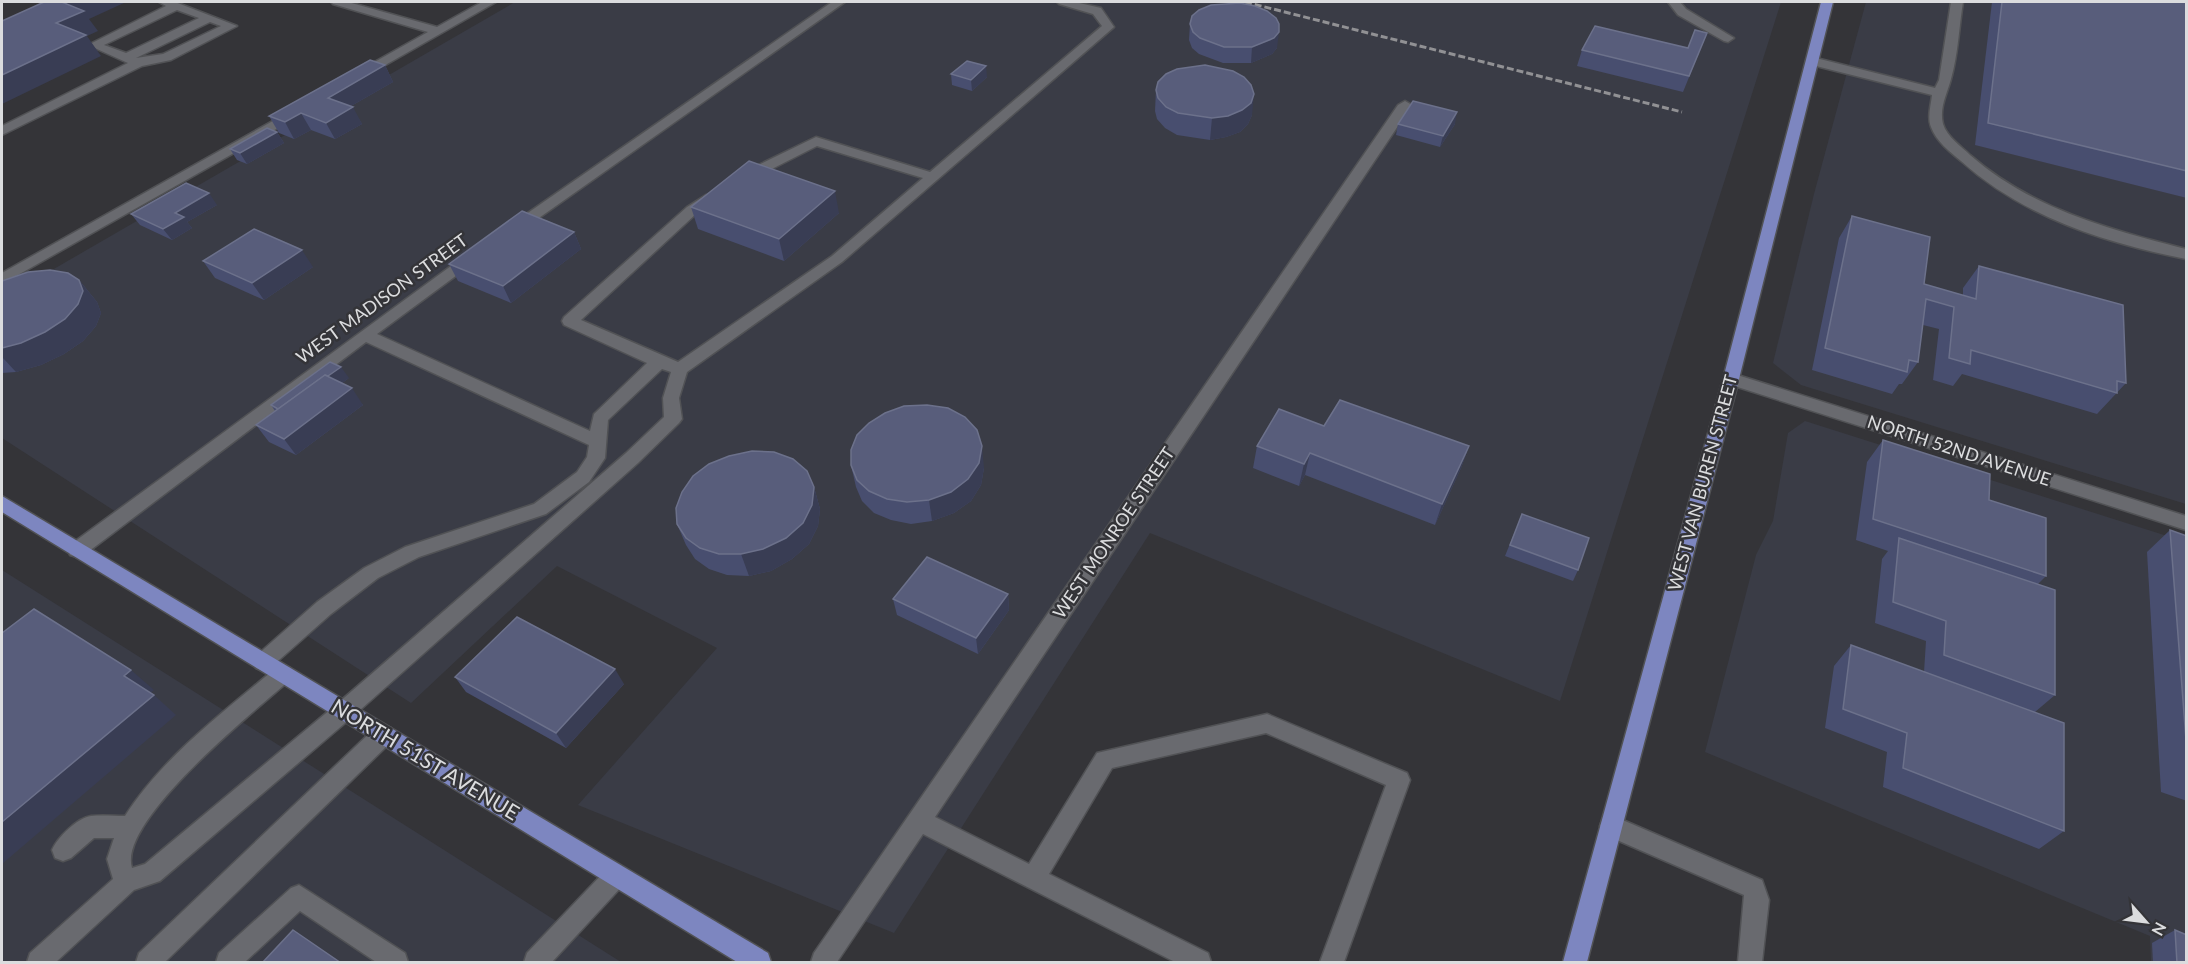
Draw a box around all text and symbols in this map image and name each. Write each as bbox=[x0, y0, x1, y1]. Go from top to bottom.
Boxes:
street label: WEST MADISON STREET bbox=[291, 228, 472, 368]
street label: WEST VAN BUREN STREET bbox=[1663, 372, 1742, 593]
street label: NORTH 52ND AVENUE bbox=[1865, 410, 2054, 490]
street label: WEST MONROE STREET bbox=[1048, 442, 1179, 622]
street label: NORTH 51ST AVENUE bbox=[327, 693, 524, 825]
north arrow bbox=[2116, 892, 2176, 952]
text: N bbox=[2148, 919, 2171, 939]

